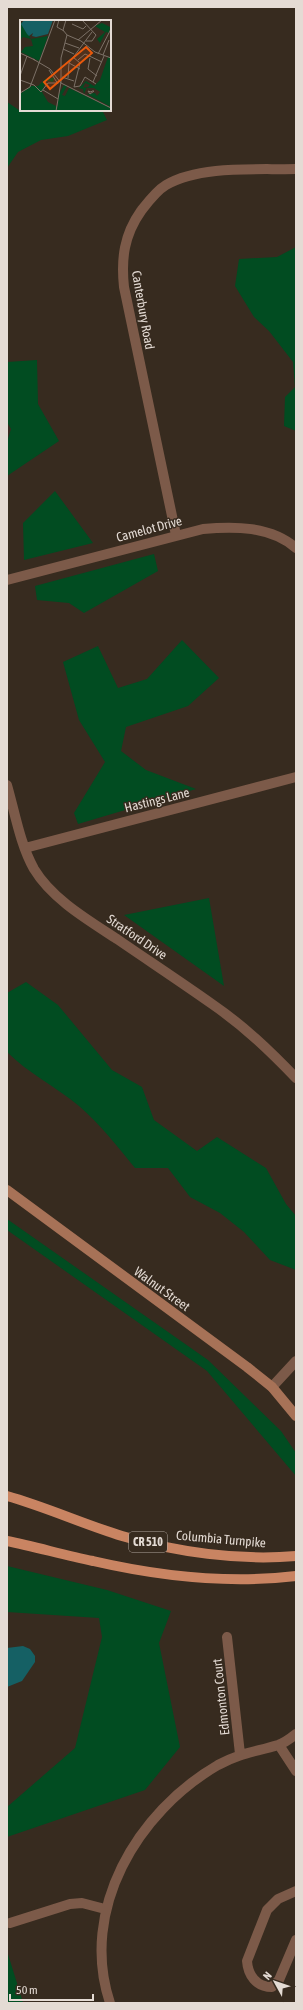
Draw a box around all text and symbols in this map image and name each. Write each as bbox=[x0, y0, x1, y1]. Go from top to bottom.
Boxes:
inset map bbox=[20, 20, 111, 111]
street label: Canterbury Road bbox=[129, 269, 157, 351]
street label: Camelot Drive bbox=[115, 513, 184, 545]
street label: Hastings Lane bbox=[123, 785, 191, 815]
street label: Stratford Drive bbox=[104, 911, 170, 963]
street label: Walnut Street bbox=[131, 1264, 193, 1314]
street label: Columbia Turnpike bbox=[176, 1528, 267, 1550]
road number: CR 510 bbox=[129, 1532, 167, 1552]
street label: Edmonton Court bbox=[209, 1658, 232, 1736]
north arrow bbox=[255, 1962, 295, 2002]
text: N bbox=[261, 1969, 274, 1982]
scale bar bbox=[10, 1976, 93, 2002]
text: 50 m bbox=[16, 1983, 38, 1997]

